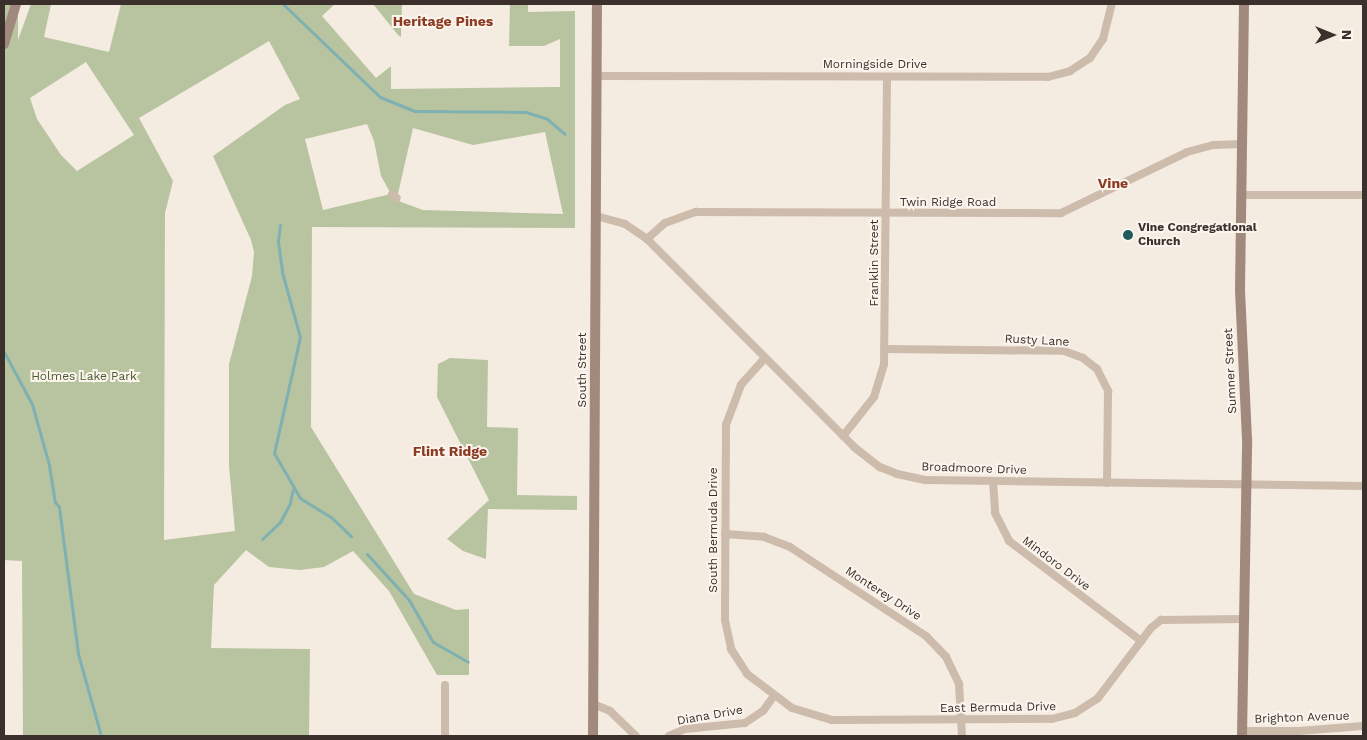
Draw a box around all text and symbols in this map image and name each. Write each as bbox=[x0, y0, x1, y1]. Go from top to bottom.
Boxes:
north arrow bbox=[1307, 10, 1357, 60]
district label: Heritage Pines bbox=[393, 13, 493, 29]
text: N bbox=[1339, 30, 1355, 40]
street label: Morningside Drive bbox=[823, 58, 927, 72]
district label: Vine bbox=[1098, 175, 1128, 191]
street label: Twin Ridge Road bbox=[900, 196, 996, 210]
street label: Franklin Street bbox=[868, 219, 882, 307]
place label: Vine Congregational Church bbox=[1138, 221, 1257, 249]
marker: Vine Congregational Church bbox=[1122, 229, 1134, 241]
street label: Sumner Street bbox=[1222, 328, 1240, 414]
street label: Rusty Lane bbox=[1004, 332, 1070, 350]
street label: South Street bbox=[576, 333, 590, 407]
park label: Holmes Lake Park bbox=[31, 370, 137, 384]
district label: Flint Ridge bbox=[413, 443, 487, 459]
street label: Broadmoore Drive bbox=[921, 460, 1027, 478]
street label: South Bermuda Drive bbox=[707, 467, 721, 593]
street label: Mindoro Drive bbox=[1019, 534, 1093, 594]
street label: Monterey Drive bbox=[842, 564, 924, 624]
street label: East Bermuda Drive bbox=[940, 700, 1056, 716]
street label: Diana Drive bbox=[676, 703, 744, 729]
street label: Brighton Avenue bbox=[1254, 709, 1350, 727]

